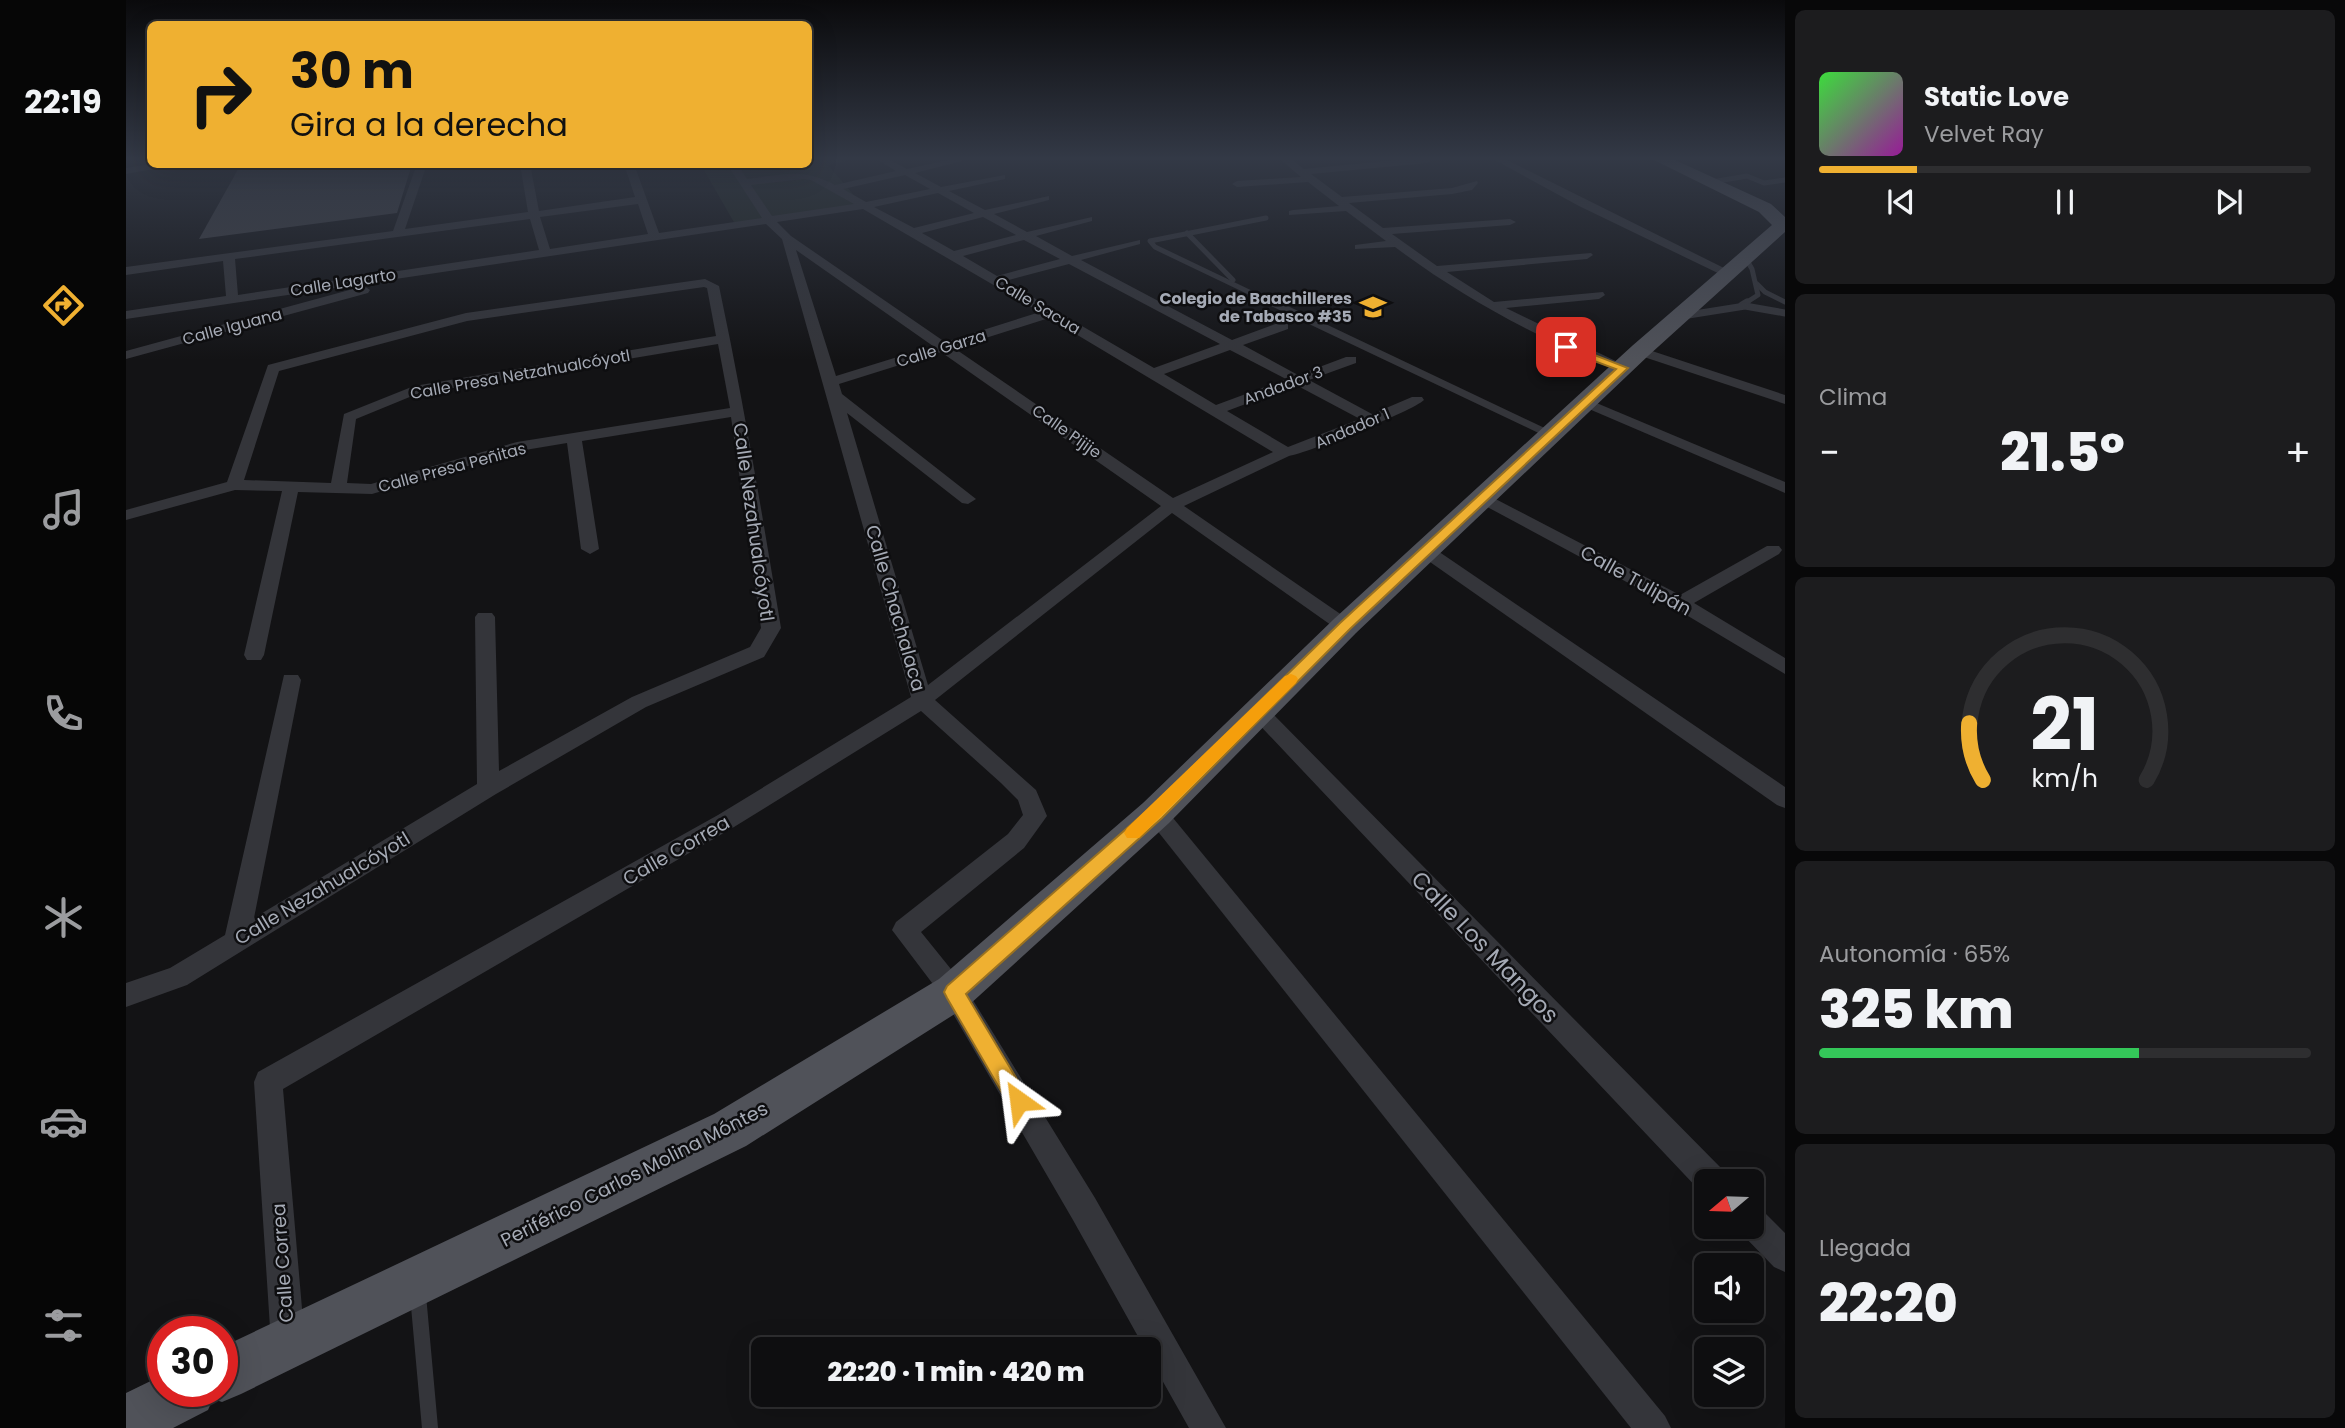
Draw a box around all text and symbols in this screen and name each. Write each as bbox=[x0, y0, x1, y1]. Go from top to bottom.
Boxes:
text: 30 m bbox=[290, 37, 414, 105]
icon: right bbox=[175, 49, 266, 140]
text: 22:19 bbox=[24, 79, 102, 124]
text: Static Love bbox=[1924, 79, 2069, 115]
text: Gira a la derecha bbox=[290, 102, 568, 147]
text: Velvet Ray bbox=[1924, 118, 2044, 150]
icon: previous bbox=[1882, 183, 1920, 221]
icon: pause bbox=[2046, 183, 2084, 221]
icon: next bbox=[2210, 183, 2248, 221]
street label: Calle Lagarto bbox=[289, 263, 398, 302]
street label: Calle Sacua bbox=[991, 271, 1085, 340]
icon: directions bbox=[39, 281, 88, 330]
place label: Colegio de Baachilleres de Tabasco #35 bbox=[1159, 287, 1352, 328]
school or university icon: Colegio de Baachilleres de Tabasco #35 bbox=[1358, 292, 1388, 322]
street label: Calle Iguana bbox=[180, 302, 284, 351]
pin bbox=[1536, 317, 1596, 377]
street label: Calle Garza bbox=[894, 324, 989, 373]
icon: arrive bbox=[1547, 328, 1585, 366]
street label: Calle Presa Netzahualcóyotl bbox=[408, 344, 632, 405]
street label: Andador 3 bbox=[1240, 360, 1326, 411]
text: Clima bbox=[1819, 381, 1887, 413]
street label: Calle Pijije bbox=[1027, 399, 1106, 464]
street label: Andador 1 bbox=[1311, 402, 1393, 454]
text: 21.5° bbox=[2000, 416, 2125, 489]
street label: Calle Nezahualcóyotl bbox=[726, 421, 781, 623]
text: − bbox=[1819, 426, 1840, 479]
text: + bbox=[2285, 426, 2311, 479]
street label: Calle Presa Peñitas bbox=[376, 437, 529, 498]
icon: music bbox=[39, 485, 88, 534]
street label: Calle Chachalaca bbox=[859, 522, 932, 694]
street label: Calle Tulipán bbox=[1575, 539, 1696, 622]
text: 21 bbox=[2031, 674, 2099, 775]
icon: phone bbox=[39, 689, 88, 738]
text: km/h bbox=[2032, 761, 2098, 796]
street label: Calle Correa bbox=[618, 809, 735, 892]
street label: Calle Nezahualcóyotl bbox=[229, 825, 415, 952]
street label: Calle Los Mangos bbox=[1404, 864, 1566, 1030]
icon: climate bbox=[39, 893, 88, 942]
text: Autonomía · 65% bbox=[1819, 938, 2010, 970]
text: 325 km bbox=[1819, 973, 2013, 1046]
position arrow bbox=[982, 1064, 1056, 1138]
street label: Periférico Carlos Molina Móntes bbox=[496, 1095, 773, 1254]
icon: car bbox=[39, 1097, 88, 1146]
north arrow bbox=[1694, 1169, 1764, 1239]
map controls bbox=[1694, 1169, 1764, 1407]
street label: Calle Correa bbox=[265, 1202, 300, 1323]
text: Llegada bbox=[1819, 1232, 1911, 1264]
button: sound bbox=[1694, 1253, 1764, 1323]
text: 22:20 bbox=[1819, 1267, 1958, 1340]
icon: filters bbox=[39, 1301, 88, 1350]
speed limit sign: 30 bbox=[147, 1316, 238, 1407]
button: layers bbox=[1694, 1337, 1764, 1407]
text: 22:20 · 1 min · 420 m bbox=[827, 1354, 1085, 1390]

